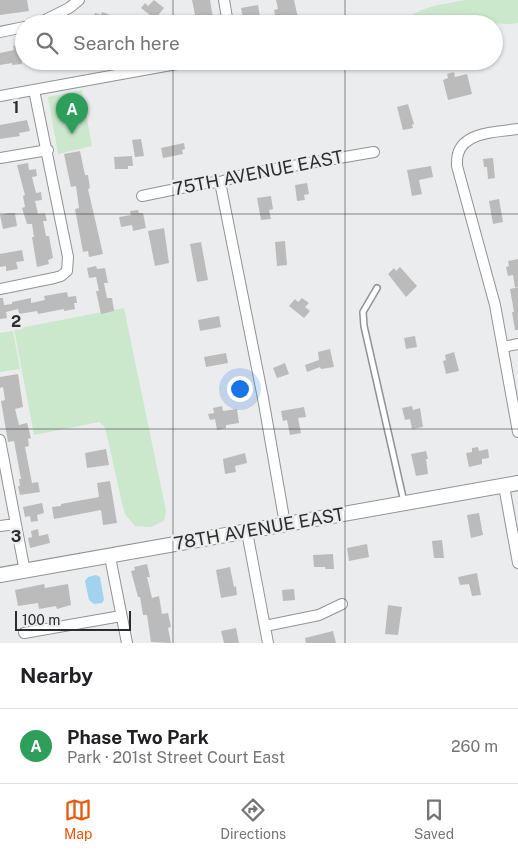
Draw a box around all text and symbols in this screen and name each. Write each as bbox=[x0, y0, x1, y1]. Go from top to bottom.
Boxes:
search box bbox=[15, 15, 503, 70]
icon: search bbox=[33, 29, 61, 57]
text: Search here bbox=[73, 32, 180, 54]
pin: A bbox=[56, 93, 88, 134]
text: 1 bbox=[13, 98, 19, 117]
street label: 75TH AVENUE EAST bbox=[171, 146, 345, 199]
text: 2 bbox=[11, 312, 21, 331]
your location bbox=[227, 376, 253, 402]
street label: 78TH AVENUE EAST bbox=[172, 503, 346, 554]
text: 3 bbox=[11, 527, 21, 546]
scale bar bbox=[15, 608, 131, 631]
text: 100 m bbox=[22, 612, 60, 628]
text: Nearby bbox=[20, 663, 93, 688]
text: Phase Two Park bbox=[67, 726, 209, 748]
text: A bbox=[30, 737, 42, 756]
text: 260 m bbox=[451, 737, 498, 756]
text: Park · 201st Street Court East bbox=[67, 748, 285, 767]
tab: Map bbox=[64, 796, 92, 842]
tab: Directions bbox=[220, 796, 286, 842]
tab: Saved bbox=[414, 796, 454, 842]

